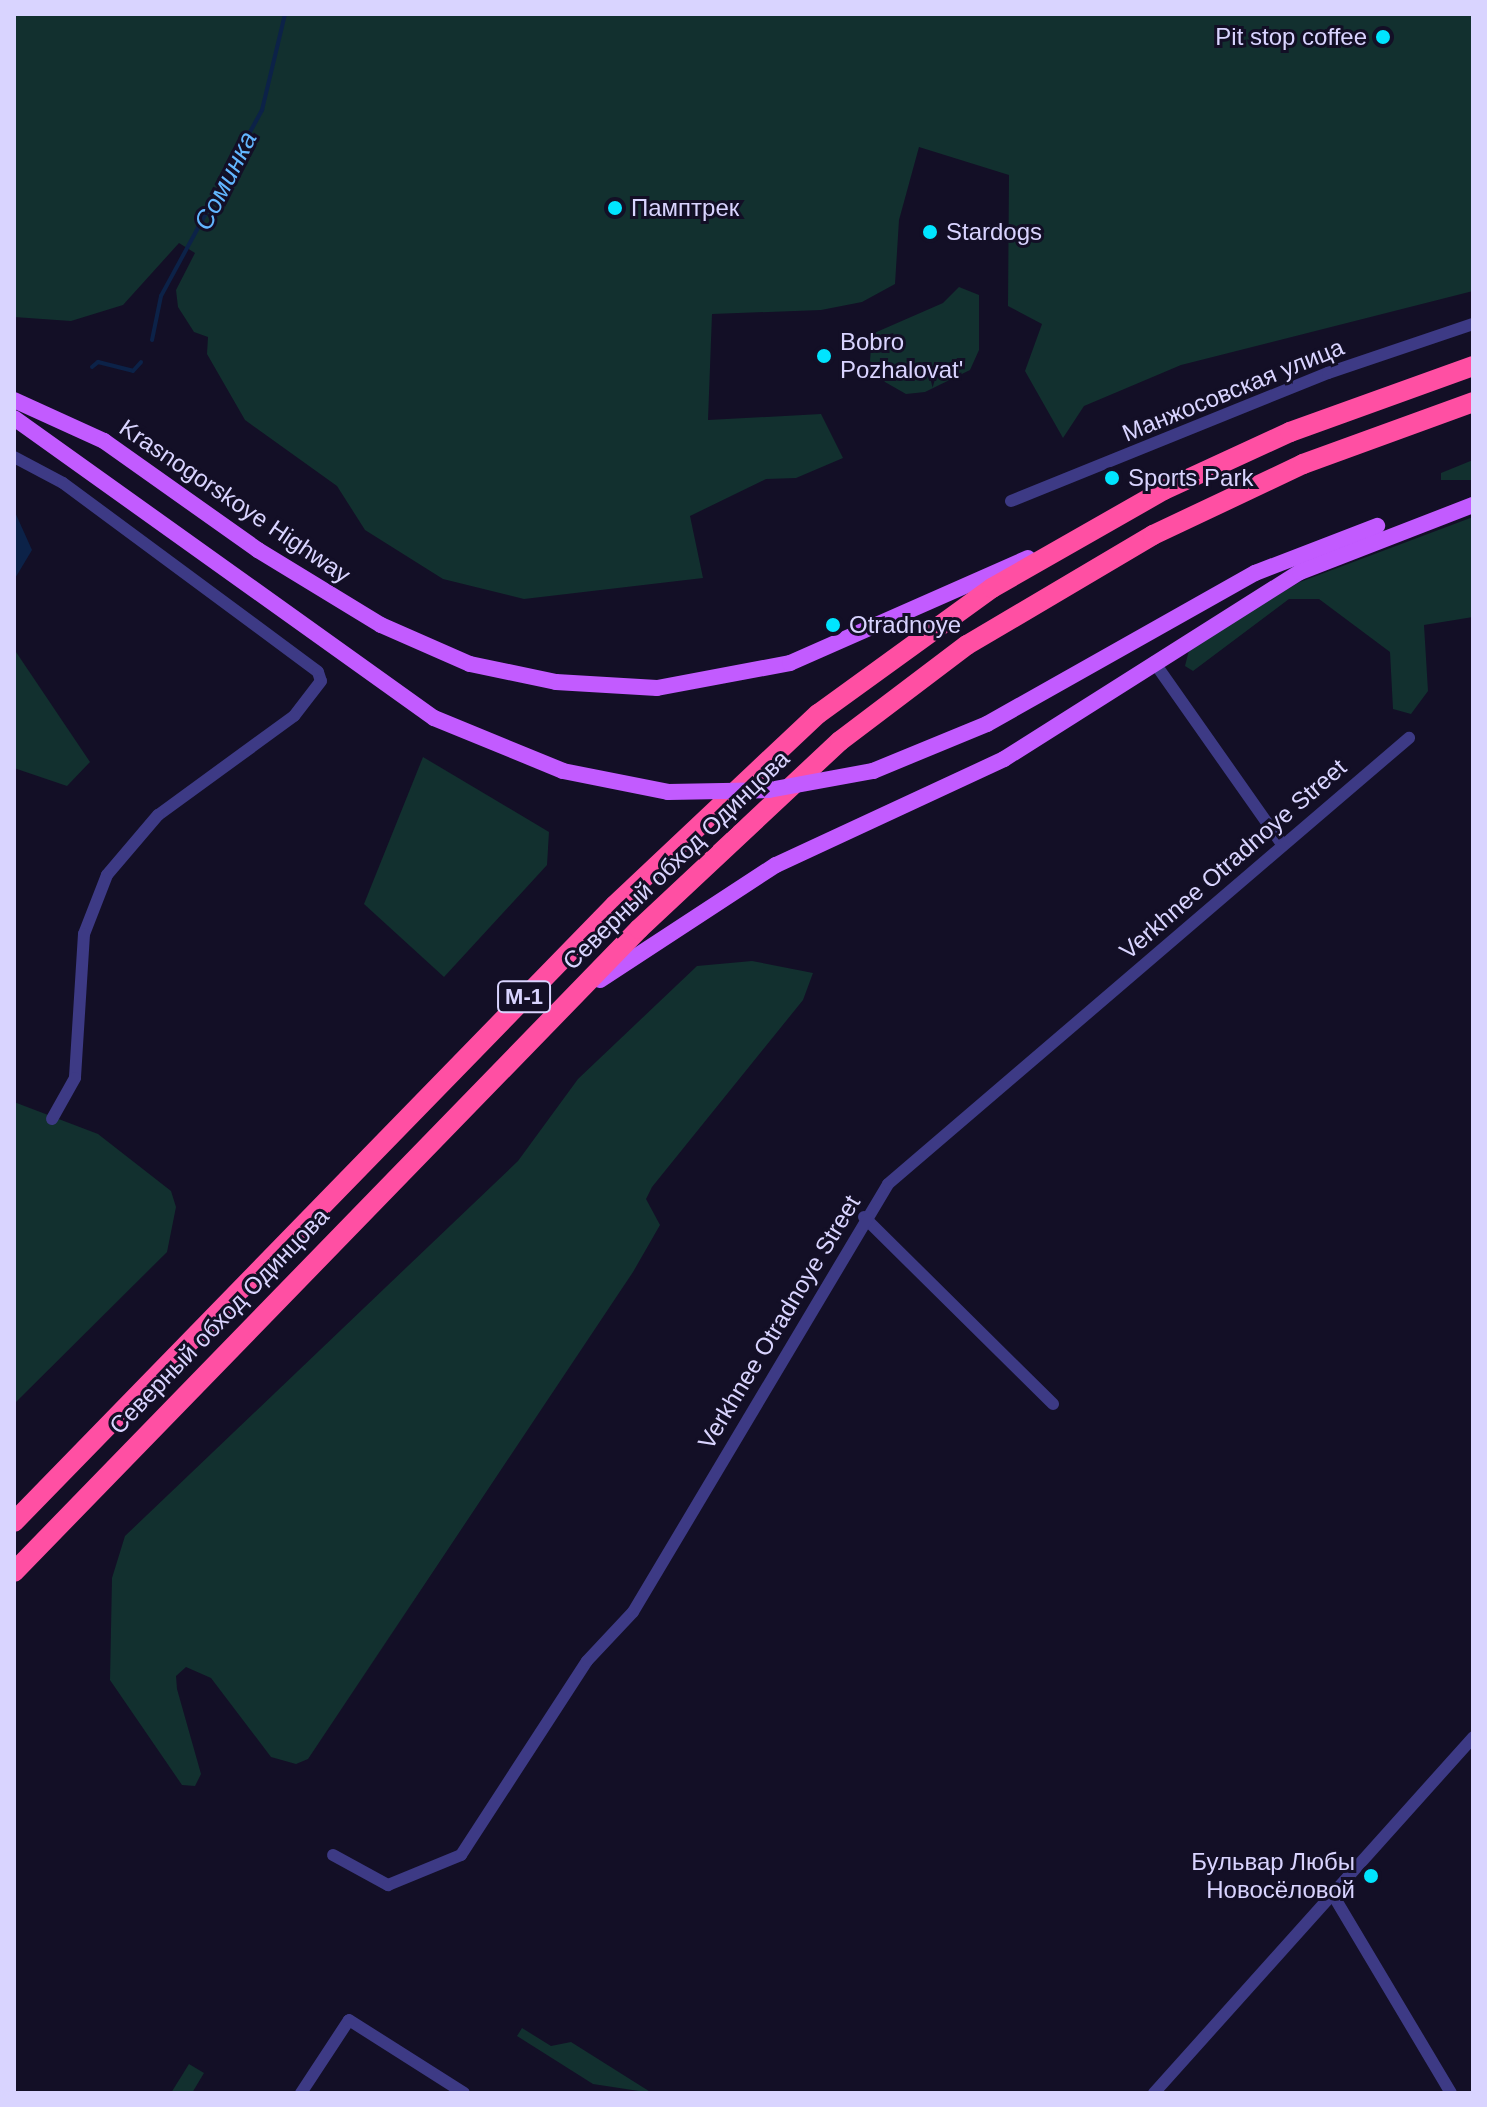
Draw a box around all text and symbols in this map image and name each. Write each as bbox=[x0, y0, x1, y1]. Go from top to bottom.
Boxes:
place label: Pit stop coffee bbox=[1215, 23, 1367, 51]
marker: Pit stop coffee bbox=[1374, 28, 1392, 46]
water label: Соминка bbox=[188, 126, 264, 236]
place label: Памптрек bbox=[631, 194, 739, 222]
marker: Памптрек bbox=[606, 199, 624, 217]
place label: Stardogs bbox=[946, 218, 1042, 246]
marker: Stardogs bbox=[921, 223, 939, 241]
place label: Bobro Pozhalovat' bbox=[840, 328, 963, 384]
street label: Манжосовская улица bbox=[1118, 332, 1348, 448]
marker: Bobro Pozhalovat' bbox=[815, 347, 833, 365]
street label: Krasnogorskoye Highway bbox=[114, 413, 356, 589]
place label: Sports Park bbox=[1128, 464, 1253, 492]
marker: Sports Park bbox=[1103, 469, 1121, 487]
place label: Otradnoye bbox=[849, 611, 961, 639]
marker: Otradnoye bbox=[824, 616, 842, 634]
street label: Северный обход Одинцова bbox=[557, 744, 795, 976]
street label: Verkhnee Otradnoye Street bbox=[1114, 753, 1352, 965]
road number: М-1 bbox=[496, 979, 552, 1015]
street label: Verkhnee Otradnoye Street bbox=[692, 1190, 866, 1454]
street label: Северный обход Одинцова bbox=[103, 1202, 335, 1440]
place label: Бульвар Любы Новосёловой bbox=[1191, 1848, 1355, 1904]
marker: Бульвар Любы Новосёловой bbox=[1362, 1867, 1380, 1885]

